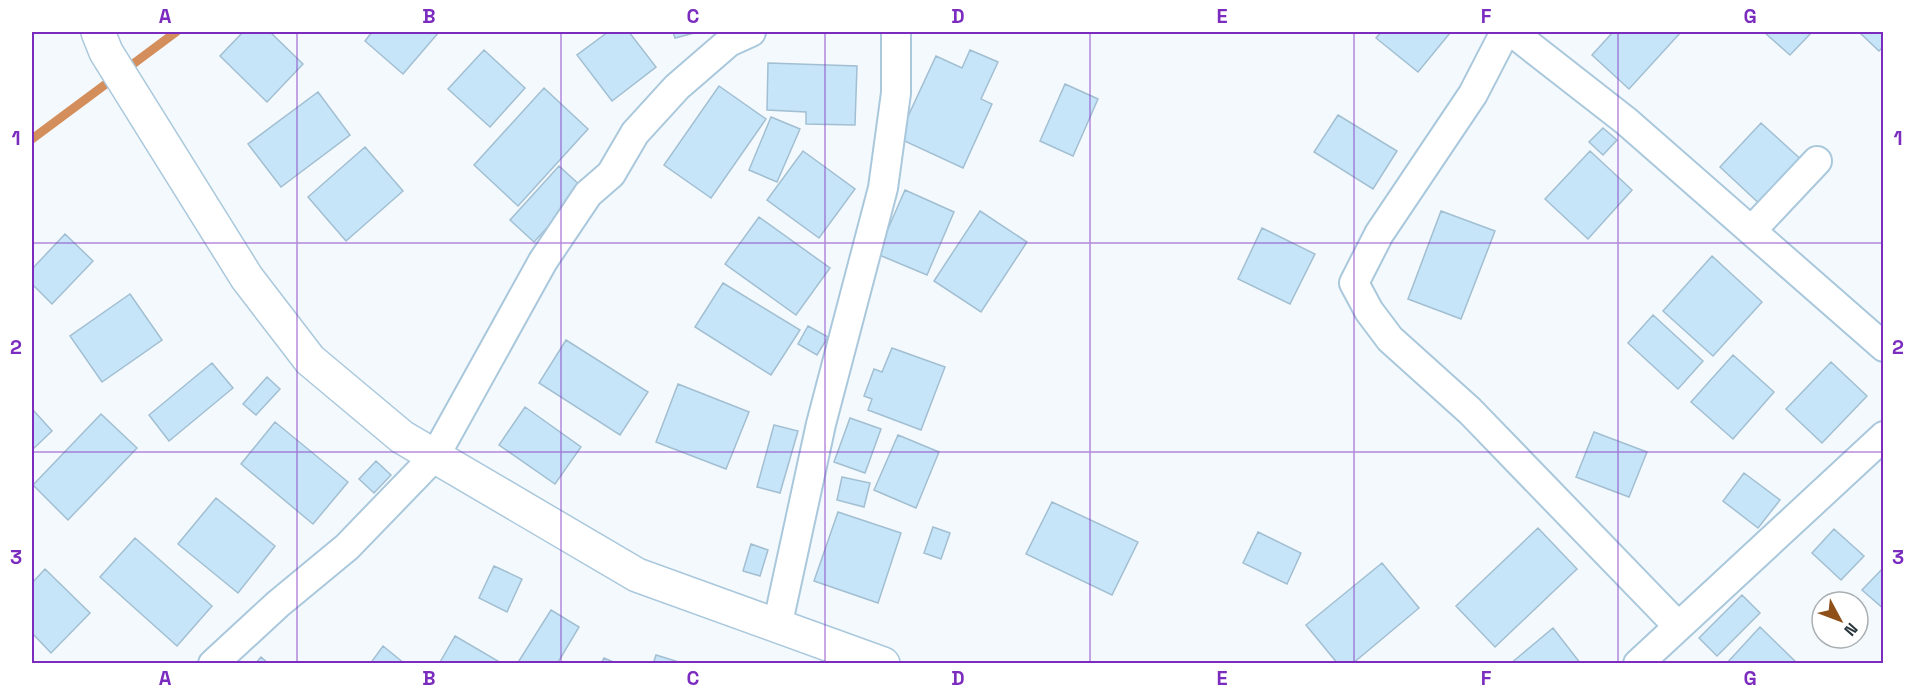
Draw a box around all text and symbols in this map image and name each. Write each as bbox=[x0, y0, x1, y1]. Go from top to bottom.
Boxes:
text: A bbox=[159, 3, 172, 29]
text: B bbox=[422, 3, 436, 29]
text: C bbox=[687, 3, 700, 29]
text: D bbox=[951, 3, 965, 29]
text: E bbox=[1216, 3, 1228, 29]
text: F bbox=[1481, 3, 1492, 29]
text: G bbox=[1743, 3, 1757, 29]
text: 1 bbox=[11, 125, 21, 151]
text: 1 bbox=[1893, 125, 1903, 151]
text: 2 bbox=[10, 334, 22, 360]
text: 2 bbox=[1892, 334, 1904, 360]
text: 3 bbox=[10, 544, 22, 570]
text: 3 bbox=[1892, 544, 1904, 570]
north arrow bbox=[1810, 590, 1870, 650]
text: N bbox=[1839, 619, 1862, 640]
text: A bbox=[159, 665, 172, 691]
text: B bbox=[422, 665, 436, 691]
text: C bbox=[687, 665, 700, 691]
text: D bbox=[951, 665, 965, 691]
text: E bbox=[1216, 665, 1228, 691]
text: F bbox=[1481, 665, 1492, 691]
text: G bbox=[1743, 665, 1757, 691]

